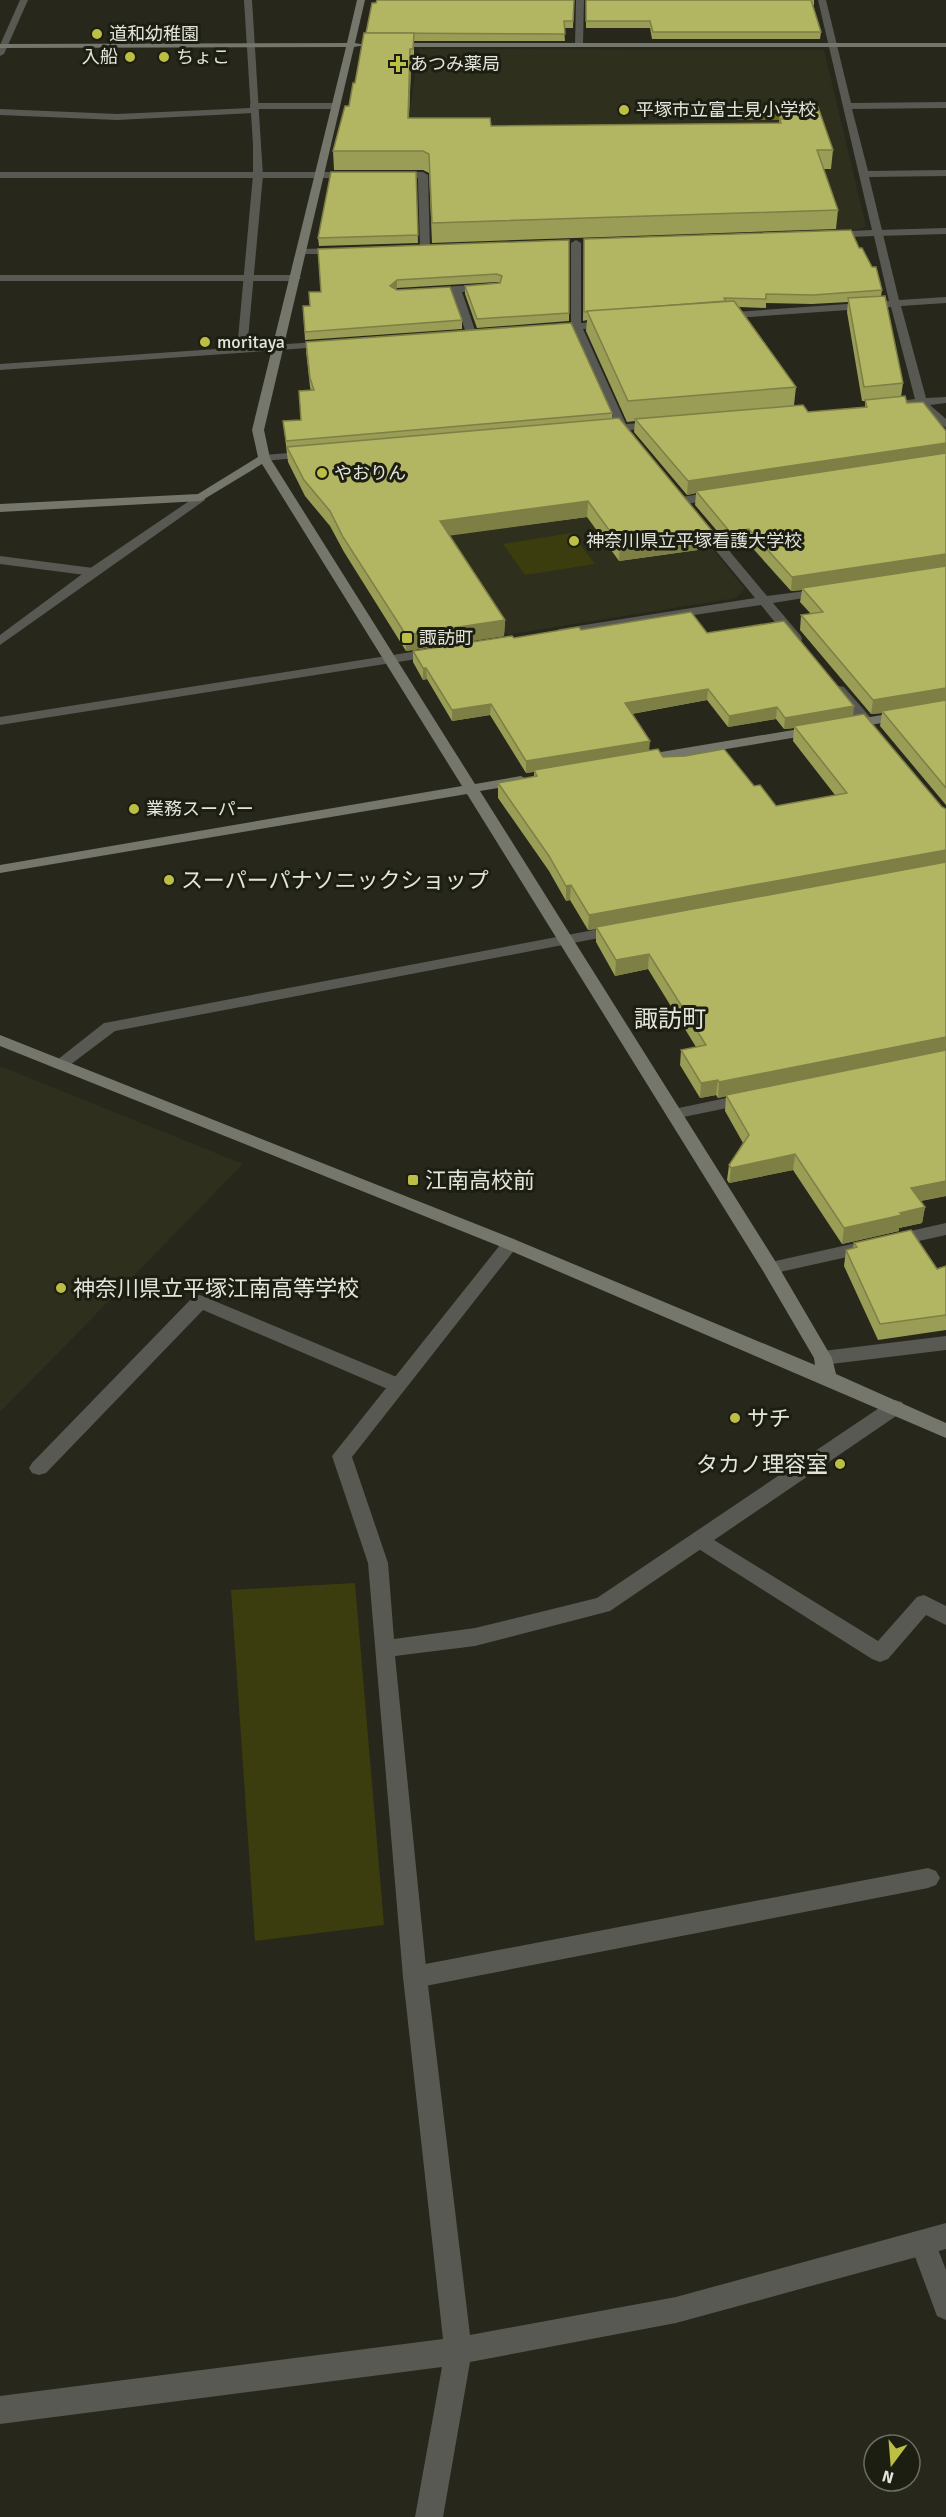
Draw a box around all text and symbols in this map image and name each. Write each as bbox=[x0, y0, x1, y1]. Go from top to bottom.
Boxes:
place label: 道和幼稚園 bbox=[109, 23, 199, 45]
marker: 道和幼稚園 bbox=[90, 27, 104, 41]
place label: 入船 bbox=[82, 46, 118, 68]
place label: ちょこ bbox=[176, 46, 230, 68]
marker: 入船 bbox=[123, 50, 137, 64]
marker: ちょこ bbox=[157, 50, 171, 64]
place label: あつみ薬局 bbox=[410, 53, 500, 75]
marker: あつみ薬局 bbox=[391, 57, 405, 71]
place label: 平塚市立富士見小学校 bbox=[636, 99, 816, 121]
marker: 平塚市立富士見小学校 bbox=[617, 103, 631, 117]
place label: moritaya bbox=[217, 331, 285, 353]
marker: moritaya bbox=[198, 335, 212, 349]
place label: やおりん bbox=[334, 462, 406, 484]
marker: やおりん bbox=[315, 466, 329, 480]
place label: 神奈川県立平塚看護大学校 bbox=[586, 530, 802, 552]
marker: 神奈川県立平塚看護大学校 bbox=[567, 534, 581, 548]
place label: 諏訪町 bbox=[419, 627, 473, 649]
marker: 諏訪町 bbox=[400, 631, 414, 645]
place label: 業務スーパー bbox=[146, 798, 254, 820]
marker: 業務スーパー bbox=[127, 802, 141, 816]
place label: スーパーパナソニックショップ bbox=[181, 867, 489, 894]
marker: スーパーパナソニックショップ bbox=[162, 873, 176, 887]
district label: 諏訪町 bbox=[634, 1004, 706, 1034]
place label: 江南高校前 bbox=[425, 1167, 535, 1194]
marker: 江南高校前 bbox=[406, 1173, 420, 1187]
place label: 神奈川県立平塚江南高等学校 bbox=[73, 1275, 359, 1302]
marker: 神奈川県立平塚江南高等学校 bbox=[54, 1281, 68, 1295]
place label: サチ bbox=[747, 1405, 791, 1432]
marker: サチ bbox=[728, 1411, 742, 1425]
place label: タカノ理容室 bbox=[696, 1451, 828, 1478]
marker: タカノ理容室 bbox=[833, 1457, 847, 1471]
north arrow bbox=[862, 2433, 922, 2493]
text: N bbox=[880, 2465, 896, 2488]

